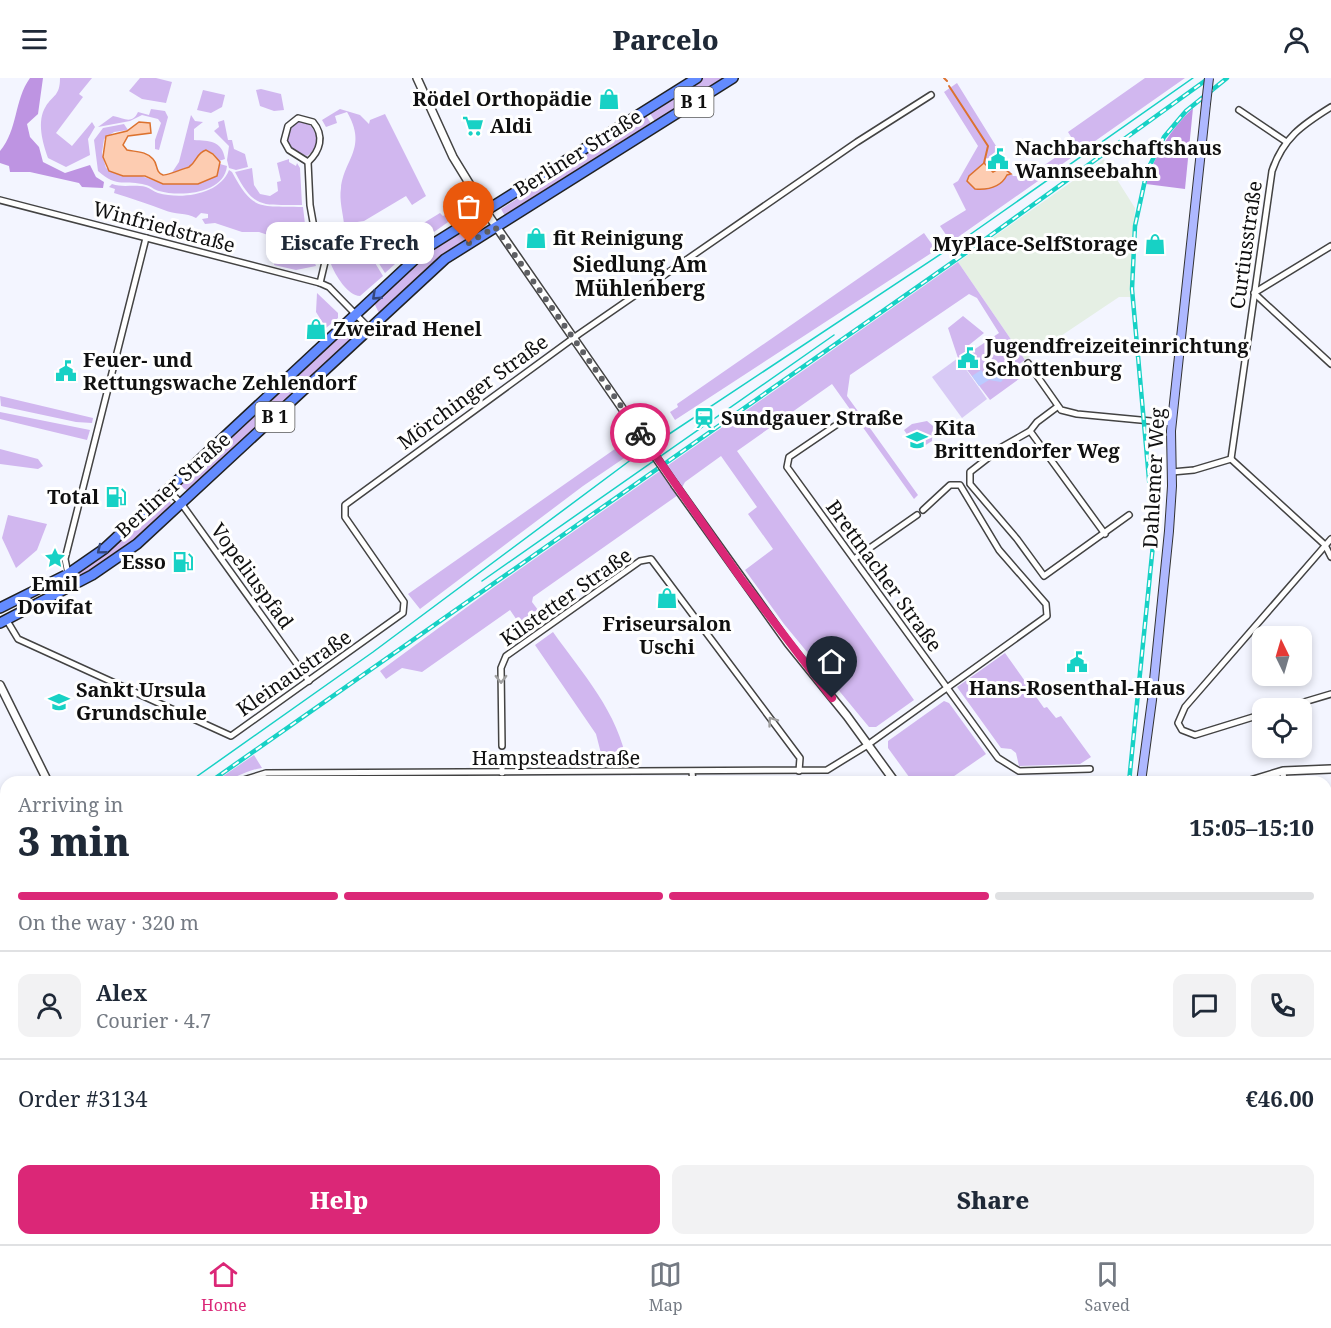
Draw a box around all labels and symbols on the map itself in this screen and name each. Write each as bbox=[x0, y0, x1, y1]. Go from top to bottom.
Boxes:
place label: Rödel Orthopädie bbox=[413, 85, 592, 112]
shop icon: Rödel Orthopädie bbox=[597, 87, 621, 111]
road number: B 1 bbox=[674, 87, 714, 117]
street label: Berliner Straße bbox=[509, 102, 647, 203]
place label: Aldi bbox=[490, 112, 532, 139]
supermarket icon: Aldi bbox=[461, 114, 485, 138]
place label: Nachbarschaftshaus Wannseebahn bbox=[1015, 134, 1222, 184]
public building icon: Nachbarschaftshaus Wannseebahn bbox=[986, 147, 1010, 171]
street label: Curtiusstraße bbox=[1223, 179, 1268, 311]
pin bbox=[443, 181, 494, 243]
street label: Winfriedstraße bbox=[90, 195, 238, 259]
callout: Eiscafe Frech bbox=[265, 222, 433, 264]
place label: fit Reinigung bbox=[553, 224, 684, 251]
shop icon: fit Reinigung bbox=[524, 226, 548, 250]
place label: MyPlace-SelfStorage bbox=[933, 230, 1138, 257]
shop icon: MyPlace-SelfStorage bbox=[1143, 232, 1167, 256]
district label: Siedlung Am Mühlenberg bbox=[573, 250, 707, 302]
one-way arrow bbox=[373, 289, 383, 300]
place label: Zweirad Henel bbox=[333, 315, 482, 342]
shop icon: Zweirad Henel bbox=[304, 317, 328, 341]
street label: Mörchinger Straße bbox=[392, 328, 553, 455]
place label: Jugendfreizeiteinrichtung Schottenburg bbox=[984, 332, 1249, 382]
place label: Feuer- und Rettungswache Zehlendorf bbox=[83, 346, 358, 396]
public building icon: Jugendfreizeiteinrichtung Schottenburg bbox=[956, 346, 980, 370]
public building icon: Feuer- und Rettungswache Zehlendorf bbox=[54, 359, 78, 383]
road number: B 1 bbox=[256, 402, 294, 432]
courier bbox=[610, 403, 670, 463]
place label: Sundgauer Straße bbox=[721, 404, 903, 431]
station icon: Sundgauer Straße bbox=[692, 406, 716, 430]
street label: Dahlemer Weg bbox=[1136, 407, 1171, 549]
place label: Kita Brittendorfer Weg bbox=[934, 414, 1120, 464]
street label: Berliner Straße bbox=[109, 426, 236, 543]
school or university icon: Kita Brittendorfer Weg bbox=[905, 428, 929, 452]
place label: Total bbox=[47, 483, 99, 510]
fuel station icon: Total bbox=[104, 485, 128, 509]
street label: Brettnacher Straße bbox=[820, 494, 949, 657]
street label: Vopeliuspfad bbox=[205, 517, 300, 634]
street label: Kilstetter Straße bbox=[495, 541, 637, 652]
one-way arrow bbox=[97, 543, 108, 554]
place icon: Emil Dovifat bbox=[43, 546, 67, 570]
place label: Esso bbox=[121, 548, 166, 575]
fuel station icon: Esso bbox=[171, 550, 195, 574]
place label: Emil Dovifat bbox=[17, 570, 93, 620]
shop icon: Friseursalon Uschi bbox=[655, 586, 679, 610]
place label: Friseursalon Uschi bbox=[602, 610, 732, 660]
street label: Kleinaustraße bbox=[231, 623, 356, 722]
north arrow bbox=[1252, 626, 1312, 686]
pin bbox=[806, 636, 857, 698]
public building icon: Hans-Rosenthal-Haus bbox=[1065, 650, 1089, 674]
place label: Hans-Rosenthal-Haus bbox=[969, 674, 1185, 701]
one-way arrow bbox=[495, 675, 507, 684]
place label: Sankt Ursula Grundschule bbox=[76, 676, 207, 726]
school or university icon: Sankt Ursula Grundschule bbox=[47, 690, 71, 714]
one-way arrow bbox=[769, 716, 780, 727]
street label: Hampsteadstraße bbox=[472, 744, 640, 771]

